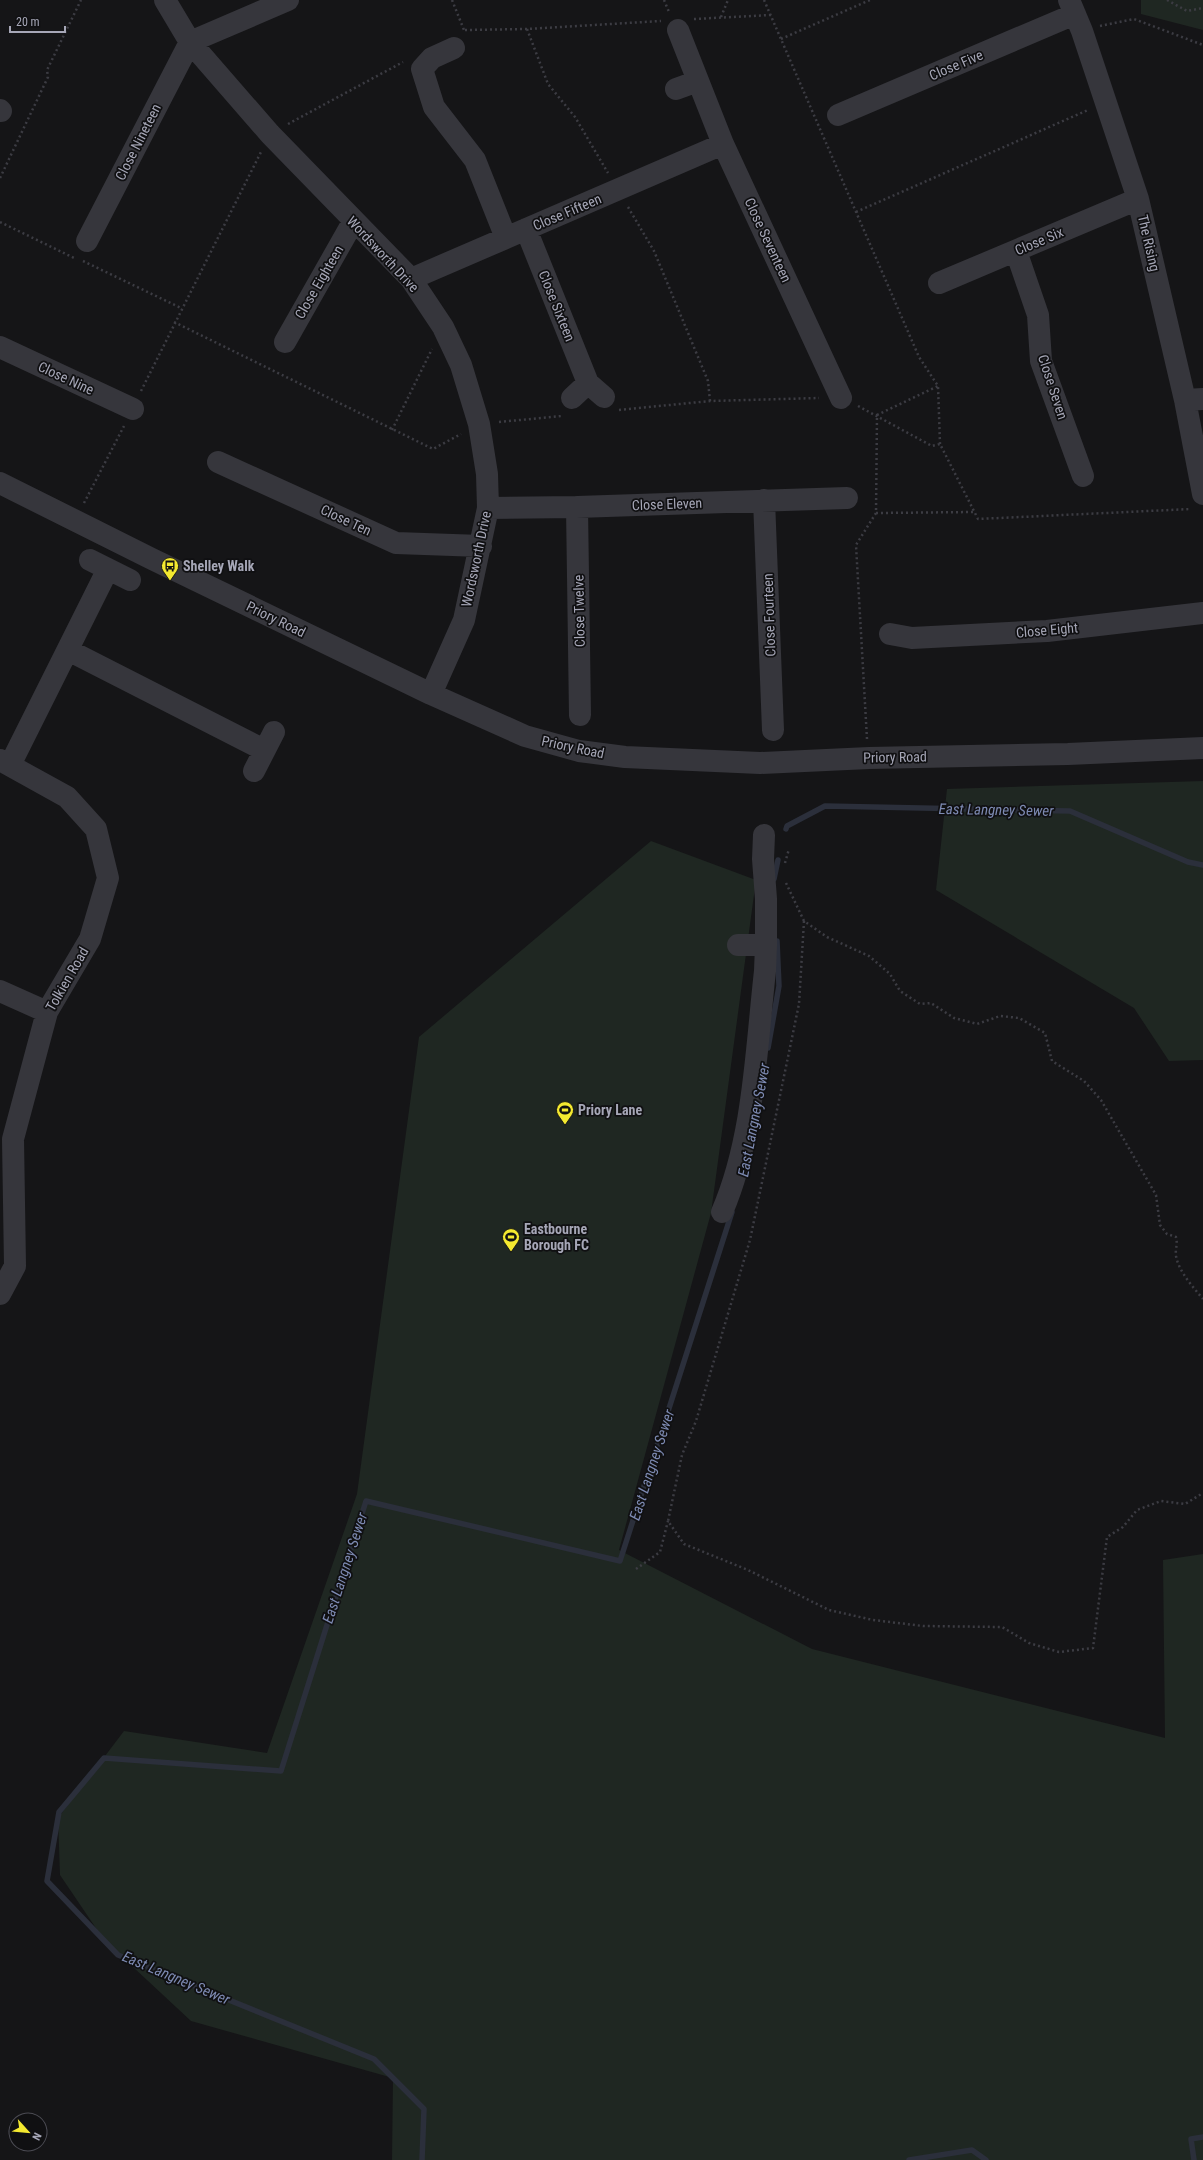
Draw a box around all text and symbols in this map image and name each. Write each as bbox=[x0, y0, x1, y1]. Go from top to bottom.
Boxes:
scale bar bbox=[10, 8, 65, 34]
text: 20 m bbox=[16, 15, 40, 29]
street label: Close Five bbox=[927, 46, 986, 83]
street label: Close Nineteen bbox=[112, 101, 164, 183]
street label: Close Fifteen bbox=[530, 190, 604, 234]
street label: Close Seventeen bbox=[741, 195, 795, 285]
street label: Wordsworth Drive bbox=[344, 213, 422, 296]
street label: The Rising bbox=[1135, 213, 1163, 273]
street label: Close Six bbox=[1012, 224, 1066, 258]
street label: Close Eighteen bbox=[292, 242, 346, 322]
street label: Close Sixteen bbox=[536, 268, 578, 344]
street label: Close Seven bbox=[1035, 353, 1071, 421]
street label: Close Nine bbox=[36, 358, 97, 398]
street label: Close Eleven bbox=[632, 495, 702, 513]
street label: Close Ten bbox=[318, 501, 374, 539]
street label: Wordsworth Drive bbox=[458, 509, 494, 608]
bus stop icon: Shelley Walk bbox=[160, 556, 180, 581]
place label: Shelley Walk bbox=[183, 558, 255, 574]
street label: Close Fourteen bbox=[760, 573, 778, 657]
street label: Close Twelve bbox=[570, 574, 588, 647]
street label: Priory Road bbox=[244, 598, 308, 640]
street label: Close Eight bbox=[1015, 619, 1079, 641]
street label: Priory Road bbox=[540, 733, 606, 761]
street label: Priory Road bbox=[863, 748, 927, 766]
water label: East Langney Sewer bbox=[938, 800, 1054, 820]
street label: Tolkien Road bbox=[42, 944, 92, 1014]
water label: East Langney Sewer bbox=[734, 1061, 774, 1178]
sports icon: Priory Lane bbox=[555, 1100, 575, 1125]
place label: Priory Lane bbox=[578, 1102, 642, 1118]
place label: Eastbourne Borough FC bbox=[524, 1221, 589, 1253]
sports icon: Eastbourne Borough FC bbox=[501, 1227, 521, 1252]
water label: East Langney Sewer bbox=[626, 1407, 679, 1522]
water label: East Langney Sewer bbox=[319, 1510, 372, 1625]
water label: East Langney Sewer bbox=[120, 1947, 233, 2009]
north arrow bbox=[8, 2112, 48, 2152]
text: N bbox=[29, 2130, 44, 2142]

